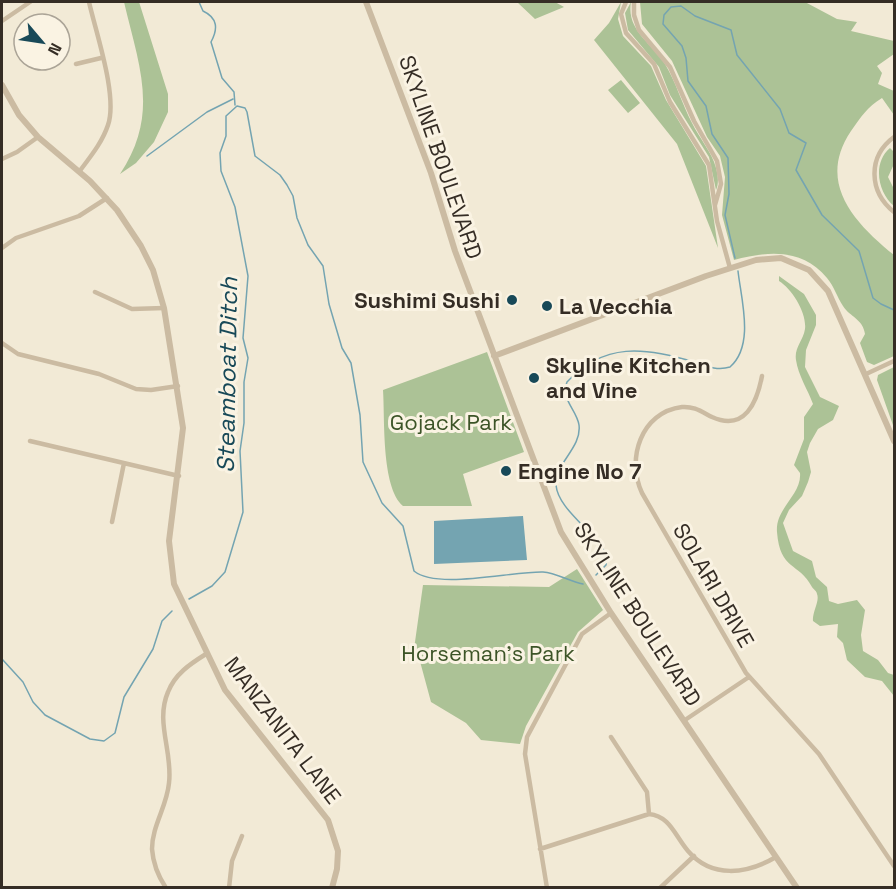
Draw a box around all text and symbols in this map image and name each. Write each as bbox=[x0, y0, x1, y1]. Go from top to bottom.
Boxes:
north arrow bbox=[12, 12, 72, 72]
text: N bbox=[43, 39, 66, 59]
street label: SKYLINE BOULEVARD bbox=[393, 52, 489, 262]
water label: Steamboat Ditch bbox=[210, 275, 244, 473]
place label: Sushimi Sushi bbox=[354, 286, 500, 314]
place label: La Vecchia bbox=[559, 292, 673, 320]
marker: Sushimi Sushi bbox=[505, 293, 519, 307]
marker: La Vecchia bbox=[540, 299, 554, 313]
place label: Skyline Kitchen and Vine bbox=[546, 351, 711, 404]
marker: Skyline Kitchen and Vine bbox=[527, 371, 541, 385]
park label: Gojack Park bbox=[390, 408, 512, 436]
place label: Engine No 7 bbox=[518, 457, 641, 485]
marker: Engine No 7 bbox=[499, 464, 513, 478]
street label: SKYLINE BOULEVARD bbox=[568, 517, 708, 711]
street label: SOLARI DRIVE bbox=[667, 518, 761, 652]
park label: Horseman's Park bbox=[401, 639, 575, 667]
street label: MANZANITA LANE bbox=[218, 651, 348, 809]

